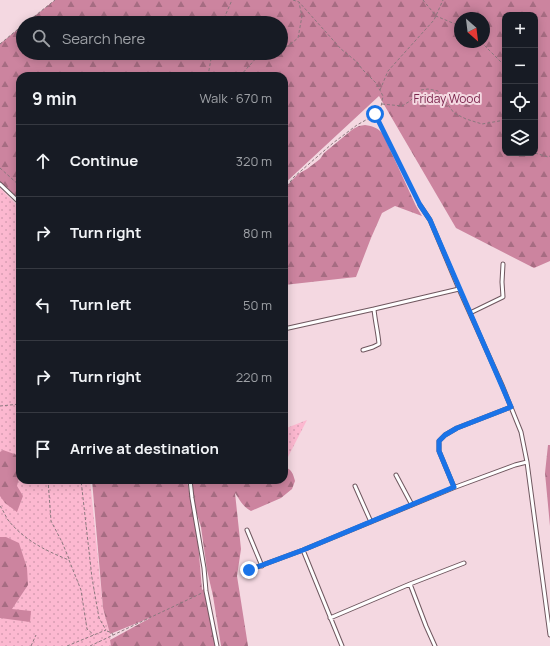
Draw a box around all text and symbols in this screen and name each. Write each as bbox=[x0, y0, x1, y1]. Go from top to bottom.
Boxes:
north arrow bbox=[454, 12, 490, 48]
map controls bbox=[502, 12, 538, 156]
button: + bbox=[502, 12, 538, 48]
search box bbox=[16, 16, 288, 60]
icon: search bbox=[30, 27, 52, 49]
text: Search here bbox=[62, 28, 145, 49]
button: − bbox=[502, 48, 538, 84]
button: locate bbox=[502, 84, 538, 120]
text: 9 min bbox=[32, 87, 77, 110]
text: Walk · 670 m bbox=[199, 89, 272, 107]
park label: Friday Wood bbox=[413, 90, 481, 107]
route start bbox=[366, 105, 384, 123]
button: layers bbox=[502, 120, 538, 156]
icon: ahead bbox=[32, 150, 54, 172]
text: Continue bbox=[70, 150, 138, 171]
text: 320 m bbox=[236, 152, 272, 170]
icon: right bbox=[32, 222, 54, 244]
text: Turn right bbox=[70, 222, 141, 243]
text: 80 m bbox=[243, 224, 272, 242]
icon: left bbox=[32, 294, 54, 316]
text: Turn left bbox=[70, 294, 132, 315]
text: 50 m bbox=[243, 296, 272, 314]
icon: right bbox=[32, 366, 54, 388]
text: Turn right bbox=[70, 366, 141, 387]
text: 220 m bbox=[236, 368, 272, 386]
icon: arrive bbox=[32, 438, 54, 460]
text: Arrive at destination bbox=[70, 438, 219, 459]
route end bbox=[240, 561, 258, 579]

